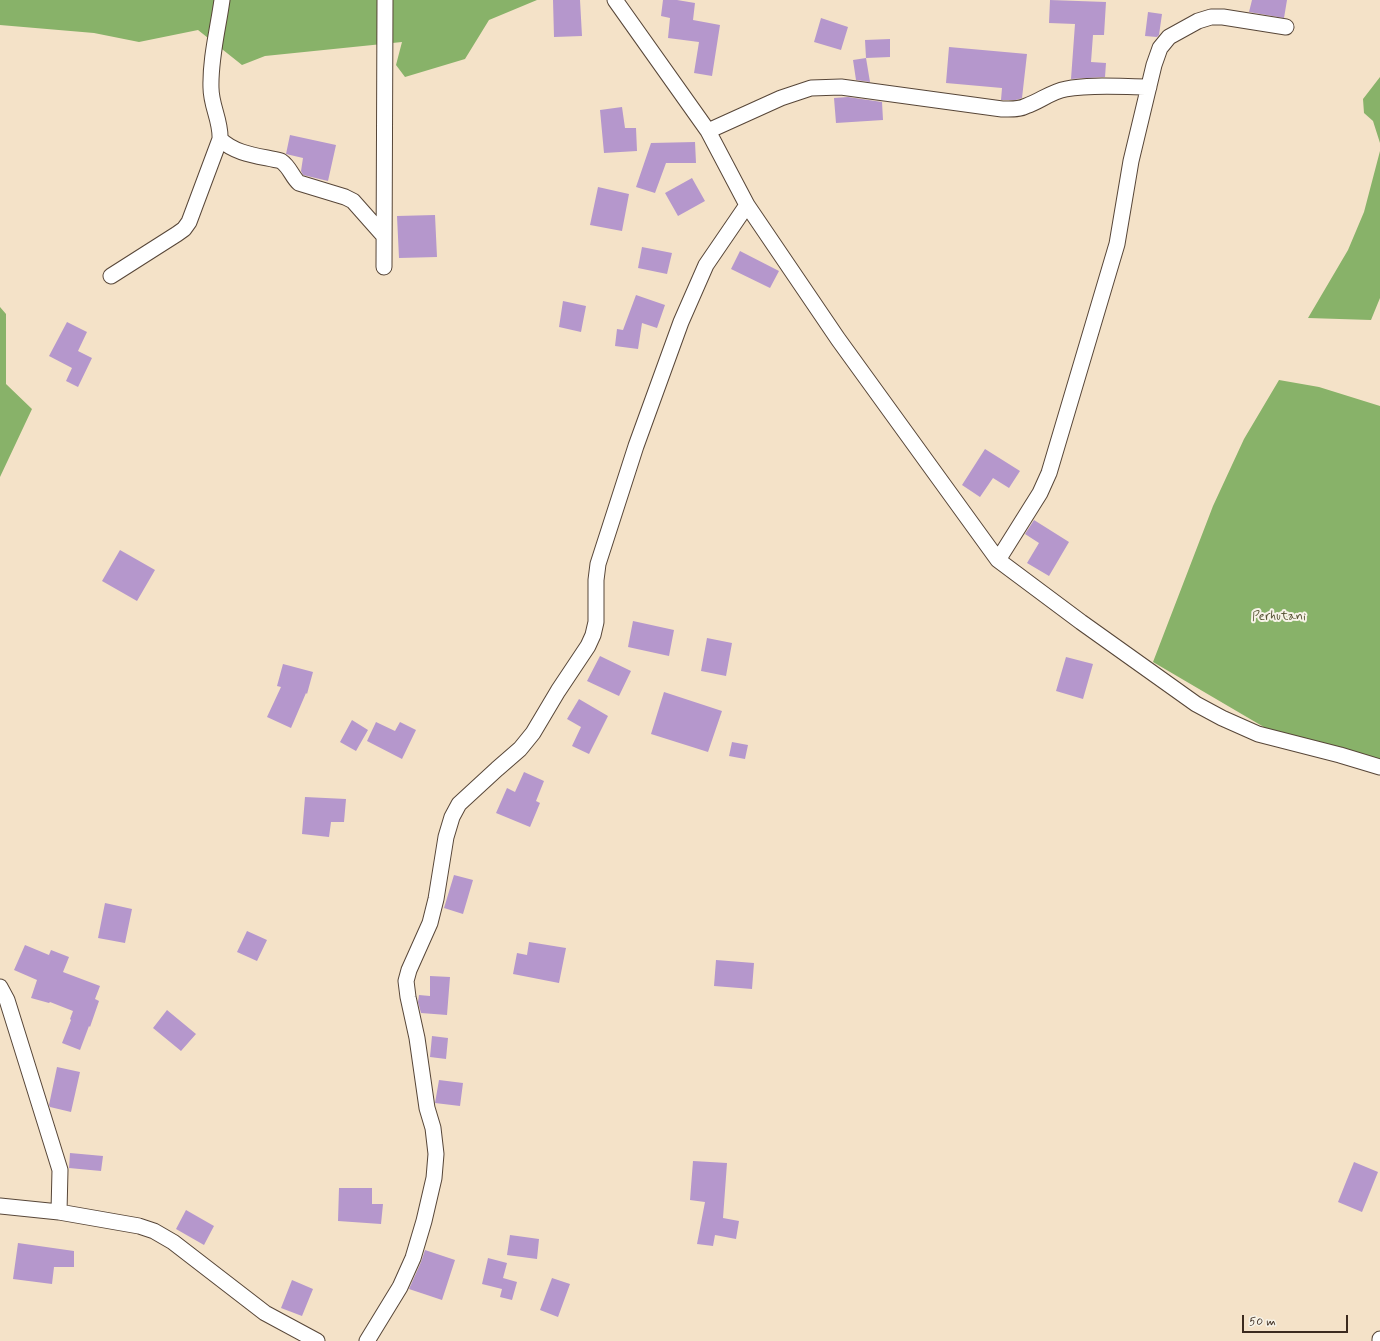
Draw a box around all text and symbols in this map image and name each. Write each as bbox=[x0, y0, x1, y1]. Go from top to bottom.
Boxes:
park label: Perhutani bbox=[1252, 609, 1306, 625]
scale bar bbox=[1244, 1307, 1350, 1333]
text: 50 m bbox=[1249, 1314, 1276, 1330]

